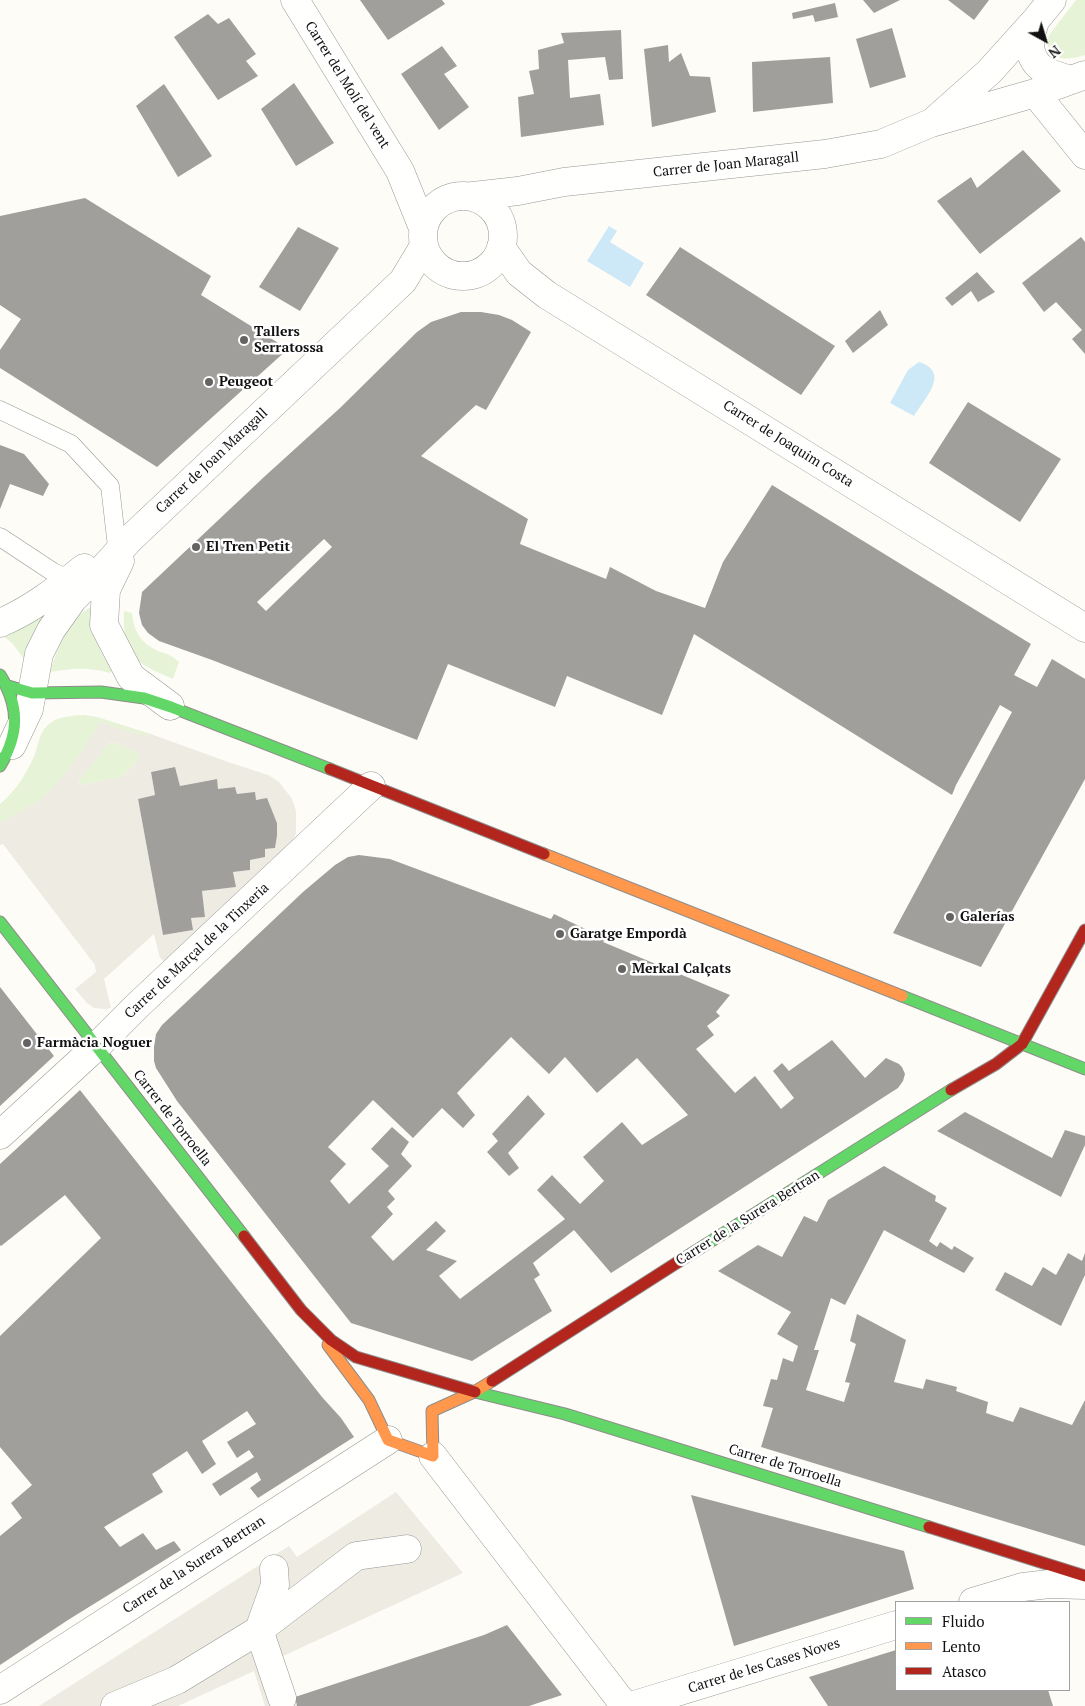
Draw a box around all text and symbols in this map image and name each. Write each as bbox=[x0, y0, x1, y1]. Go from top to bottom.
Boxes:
north arrow bbox=[1020, 15, 1070, 65]
street label: Carrer del Molí del vent bbox=[301, 18, 393, 152]
text: N bbox=[1045, 41, 1065, 63]
street label: Carrer de Joan Maragall bbox=[652, 149, 800, 181]
place label: Tallers Serratossa bbox=[254, 324, 324, 357]
marker: Tallers Serratossa bbox=[238, 334, 250, 346]
place label: Peugeot bbox=[219, 374, 273, 390]
marker: Peugeot bbox=[203, 376, 215, 388]
street label: Carrer de Joaquim Costa bbox=[720, 397, 856, 491]
street label: Carrer de Joan Maragall bbox=[153, 405, 271, 517]
place label: El Tren Petit bbox=[206, 539, 290, 555]
marker: El Tren Petit bbox=[190, 541, 202, 553]
street label: Carrer de Marçal de la Tinxeria bbox=[121, 880, 273, 1022]
place label: Galerías bbox=[960, 909, 1015, 925]
marker: Galerías bbox=[944, 911, 956, 923]
place label: Garatge Empordà bbox=[570, 926, 687, 942]
marker: Garatge Empordà bbox=[554, 928, 566, 940]
place label: Merkal Calçats bbox=[632, 961, 731, 977]
marker: Merkal Calçats bbox=[616, 963, 628, 975]
place label: Farmàcia Noguer bbox=[37, 1035, 152, 1051]
marker: Farmàcia Noguer bbox=[21, 1037, 33, 1049]
street label: Carrer de Torroella bbox=[129, 1067, 215, 1169]
street label: Carrer de la Surera Bertran bbox=[673, 1167, 823, 1269]
street label: Carrer de Torroella bbox=[726, 1441, 844, 1491]
street label: Carrer de la Surera Bertran bbox=[120, 1513, 268, 1617]
legend bbox=[895, 1601, 1070, 1691]
text: Fluido bbox=[942, 1611, 984, 1631]
street label: Carrer de les Cases Noves bbox=[686, 1635, 842, 1697]
text: Lento bbox=[942, 1636, 981, 1656]
text: Atasco bbox=[942, 1661, 986, 1681]

